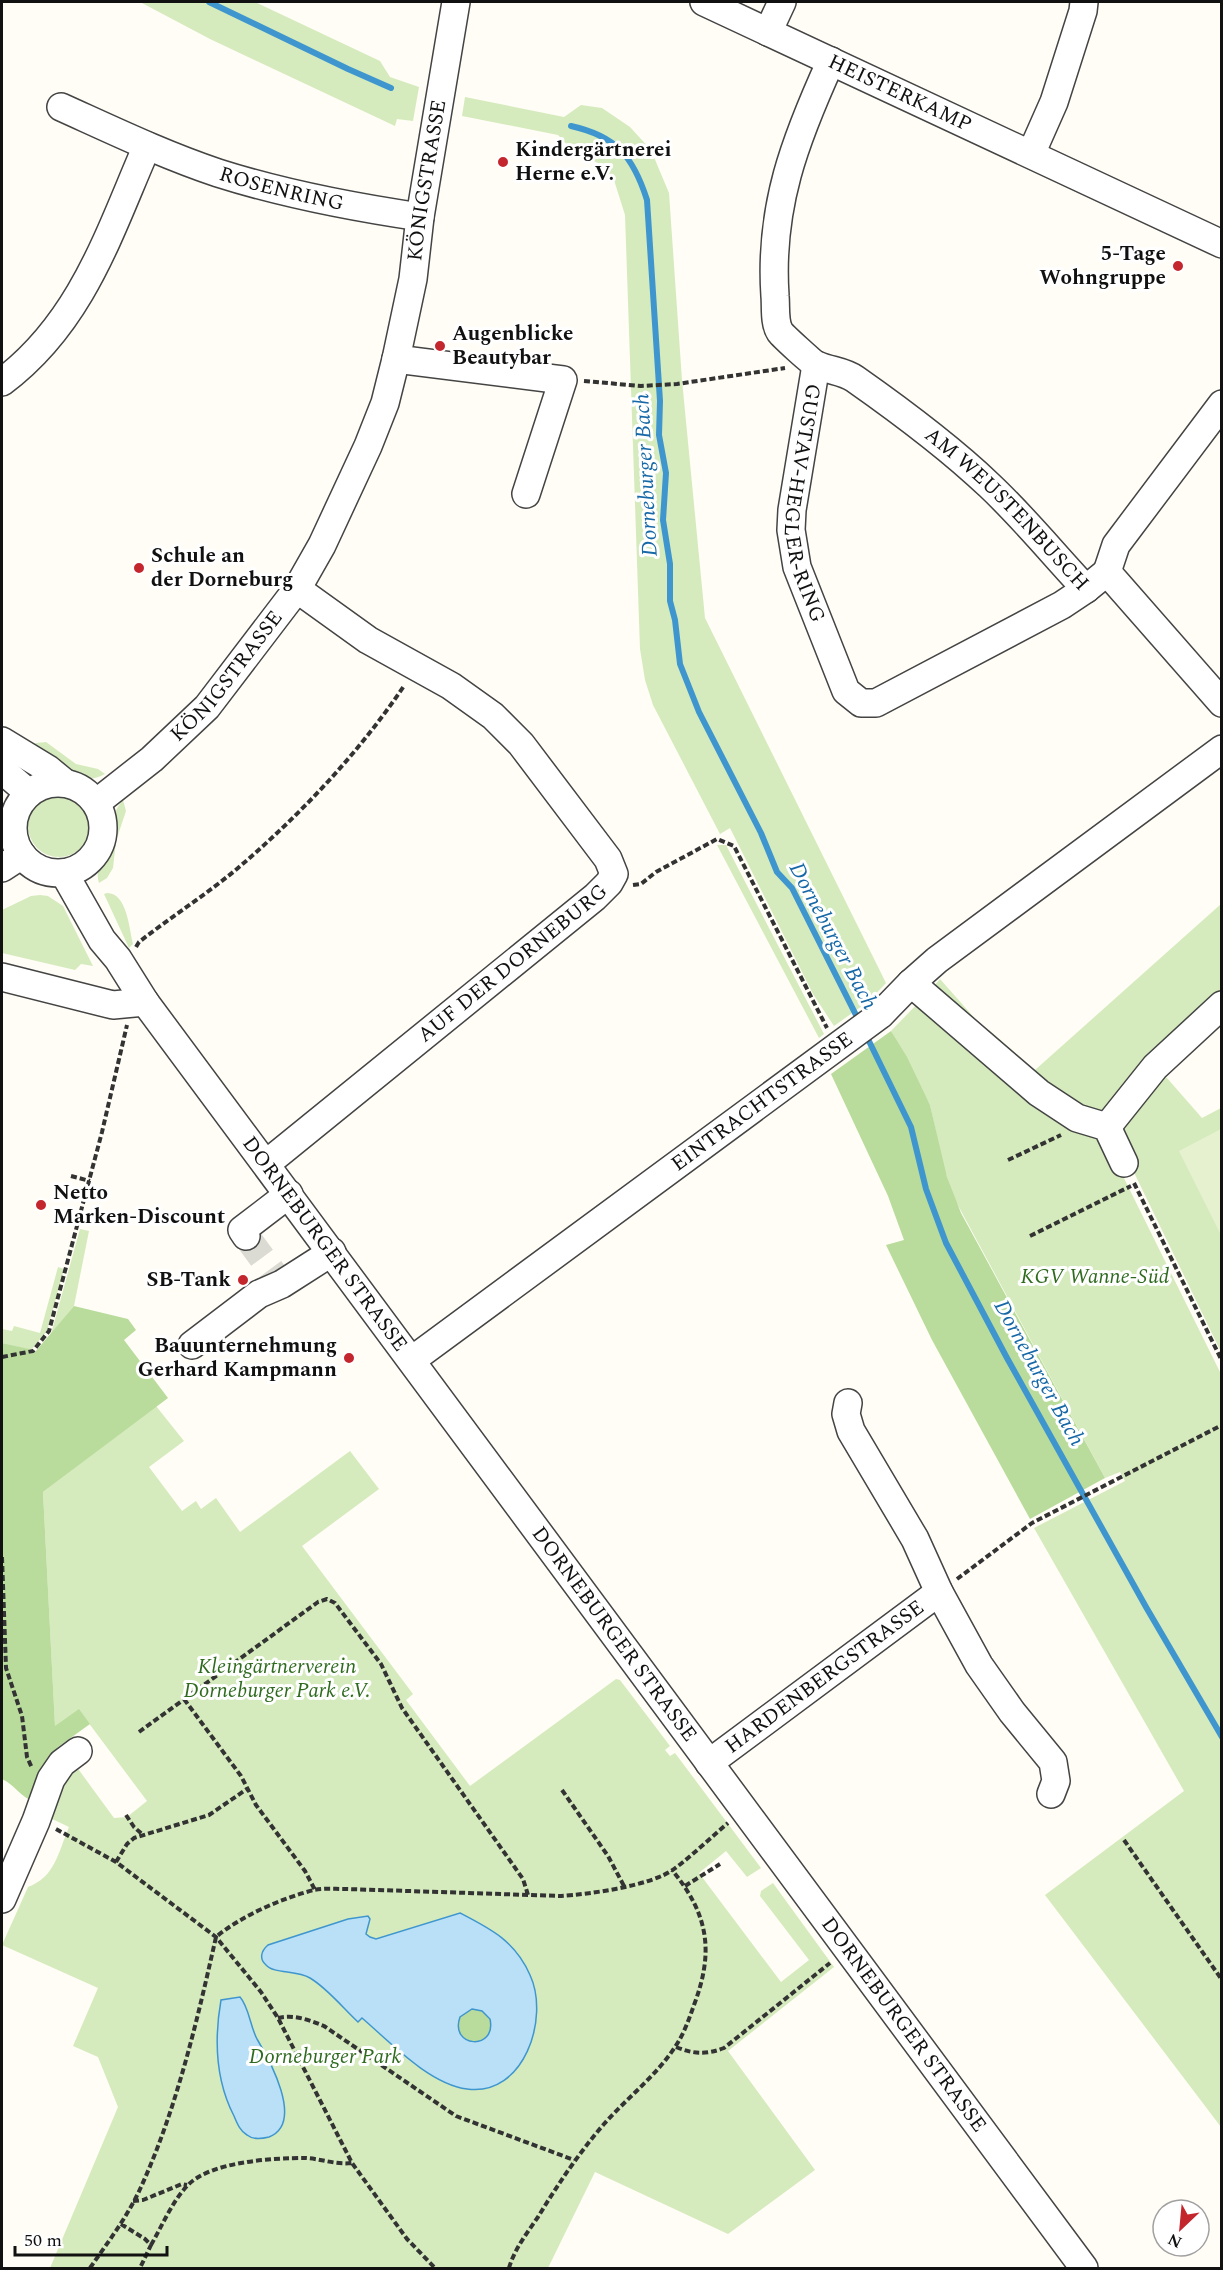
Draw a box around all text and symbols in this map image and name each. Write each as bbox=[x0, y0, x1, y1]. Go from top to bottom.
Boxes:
street label: HEISTERKAMP bbox=[822, 46, 977, 141]
street label: KÖNIGSTRASSE bbox=[399, 97, 455, 263]
place label: Kindergärtnerei Herne e.V. bbox=[515, 134, 672, 190]
marker: Kindergärtnerei Herne e.V. bbox=[496, 155, 510, 169]
street label: ROSENRING bbox=[215, 158, 346, 220]
place label: 5-Tage Wohngruppe bbox=[1039, 238, 1166, 294]
marker: 5-Tage Wohngruppe bbox=[1171, 259, 1185, 273]
place label: Augenblicke Beautybar bbox=[452, 318, 573, 374]
marker: Augenblicke Beautybar bbox=[433, 339, 447, 353]
street label: GUSTAV-HEGLER-RING bbox=[775, 381, 833, 627]
water label: Dorneburger Bach bbox=[625, 393, 667, 557]
street label: AM WEUSTENBUSCH bbox=[917, 420, 1097, 599]
place label: Schule an der Dorneburg bbox=[151, 540, 293, 596]
marker: Schule an der Dorneburg bbox=[132, 561, 146, 575]
street label: KÖNIGSTRASSE bbox=[163, 604, 291, 750]
water label: Dorneburger Bach bbox=[780, 856, 886, 1016]
street label: AUF DER DORNEBURG bbox=[411, 877, 615, 1051]
street label: EINTRACHTSTRASSE bbox=[664, 1024, 860, 1180]
street label: DORNEBURGER STRASSE bbox=[234, 1129, 415, 1359]
place label: Netto Marken-Discount bbox=[53, 1177, 225, 1233]
marker: Netto Marken-Discount bbox=[34, 1198, 48, 1212]
park label: KGV Wanne-Süd bbox=[1021, 1261, 1170, 1293]
place label: SB-Tank bbox=[147, 1264, 231, 1296]
marker: SB-Tank bbox=[236, 1273, 250, 1287]
water label: Dorneburger Bach bbox=[985, 1294, 1093, 1452]
place label: Bauunternehmung Gerhard Kampmann bbox=[138, 1330, 337, 1386]
marker: Bauunternehmung Gerhard Kampmann bbox=[342, 1351, 356, 1365]
street label: DORNEBURGER STRASSE bbox=[523, 1520, 705, 1749]
street label: HARDENBERGSTRASSE bbox=[718, 1592, 931, 1762]
park label: Kleingärtnerverein Dorneburger Park e.V. bbox=[183, 1651, 371, 1707]
street label: DORNEBURGER STRASSE bbox=[813, 1910, 994, 2139]
park label: Dorneburger Park bbox=[249, 2041, 401, 2073]
north arrow bbox=[1151, 2198, 1211, 2258]
scale bar bbox=[15, 2219, 166, 2257]
text: 50 m bbox=[24, 2227, 62, 2254]
text: N bbox=[1164, 2227, 1186, 2254]

